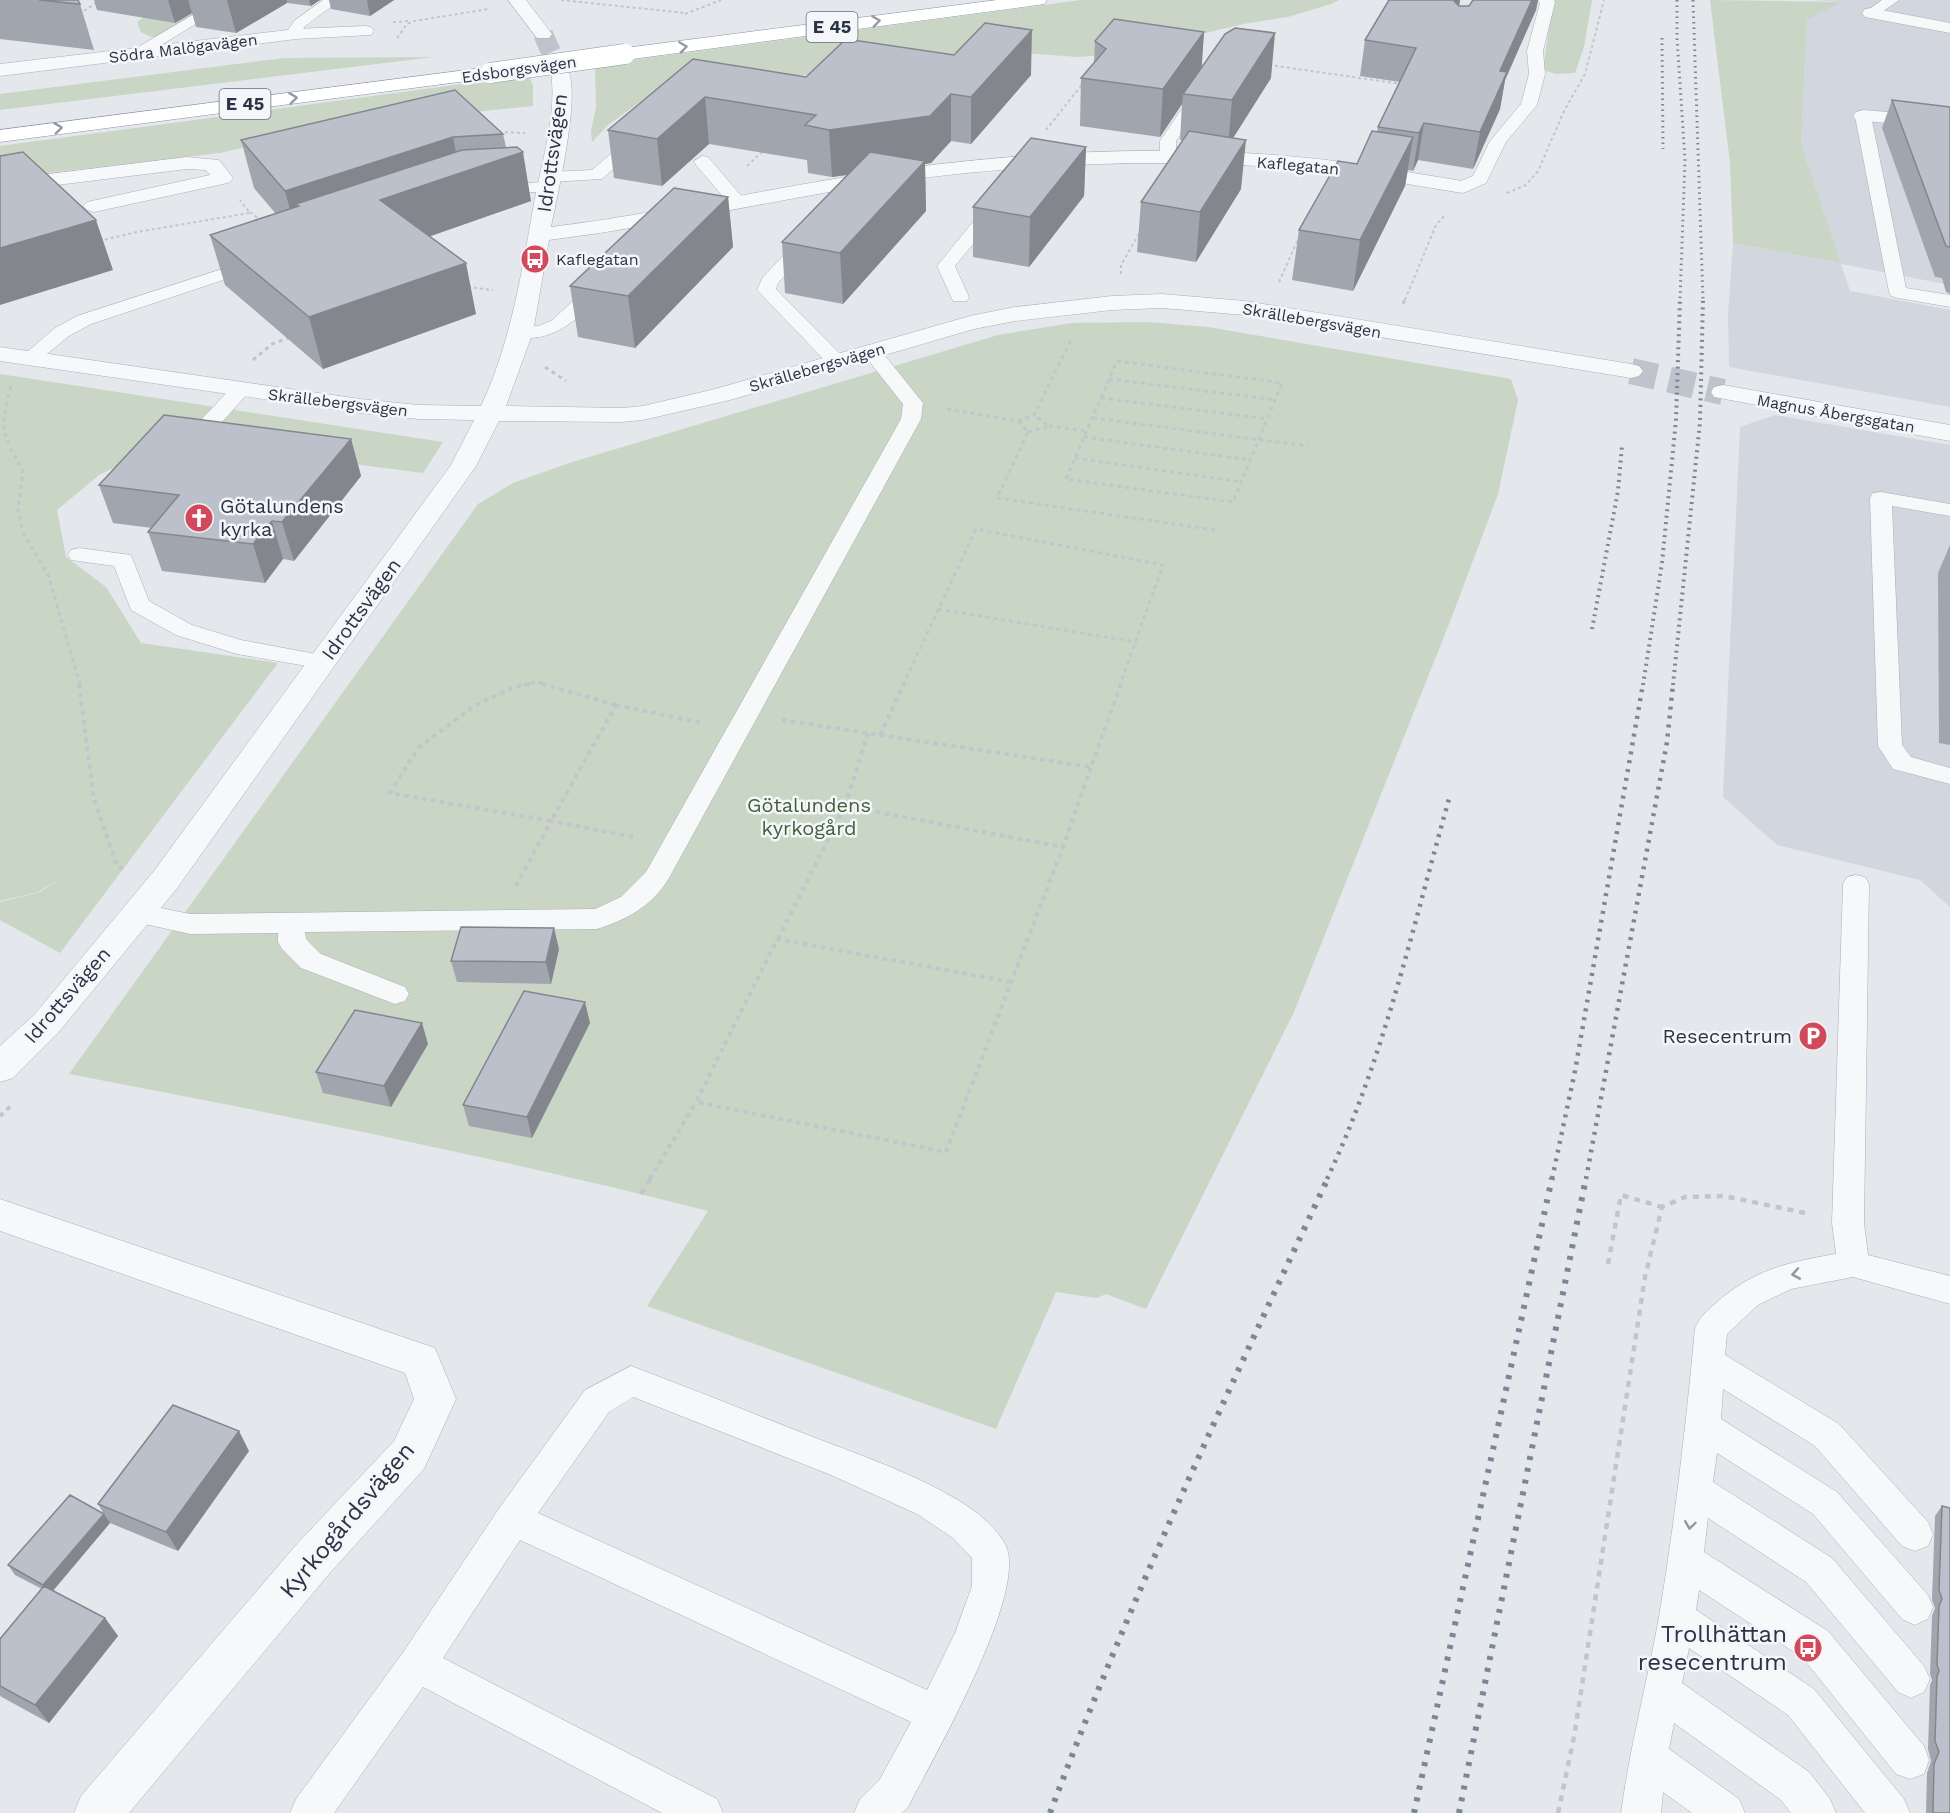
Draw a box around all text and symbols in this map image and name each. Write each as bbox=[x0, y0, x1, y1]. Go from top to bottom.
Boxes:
road number: E 45 bbox=[806, 12, 858, 42]
one-way arrow bbox=[872, 16, 881, 28]
street label: Södra Malögavägen bbox=[108, 30, 258, 67]
one-way arrow bbox=[678, 41, 688, 53]
street label: Edsborgsvägen bbox=[460, 52, 578, 87]
road number: E 45 bbox=[220, 89, 270, 119]
one-way arrow bbox=[288, 92, 298, 105]
street label: Idrottsvägen bbox=[532, 92, 572, 214]
one-way arrow bbox=[53, 123, 63, 135]
street label: Kaflegatan bbox=[1256, 152, 1340, 179]
bus stop icon: Kaflegatan bbox=[519, 243, 551, 275]
place label: Kaflegatan bbox=[556, 250, 639, 269]
street label: Skrällebergsvägen bbox=[1241, 299, 1383, 342]
street label: Skrällebergsvägen bbox=[747, 339, 887, 396]
street label: Skrällebergsvägen bbox=[267, 384, 409, 420]
street label: Magnus Åbergsgatan bbox=[1755, 390, 1916, 437]
place label: Götalundens kyrka bbox=[220, 494, 344, 541]
church icon: Götalundens kyrka bbox=[183, 502, 215, 534]
street label: Idrottsvägen bbox=[316, 554, 406, 664]
park label: Götalundens kyrkogård bbox=[747, 793, 871, 840]
street label: Idrottsvägen bbox=[19, 942, 115, 1048]
parking icon: Resecentrum bbox=[1797, 1020, 1829, 1052]
place label: Resecentrum bbox=[1663, 1024, 1792, 1048]
one-way arrow bbox=[1791, 1267, 1801, 1280]
street label: Kyrkogårdsvägen bbox=[274, 1436, 420, 1604]
one-way arrow bbox=[1685, 1521, 1697, 1530]
place label: Trollhättan resecentrum bbox=[1638, 1620, 1787, 1676]
bus stop icon: Trollhättan resecentrum bbox=[1792, 1632, 1824, 1664]

